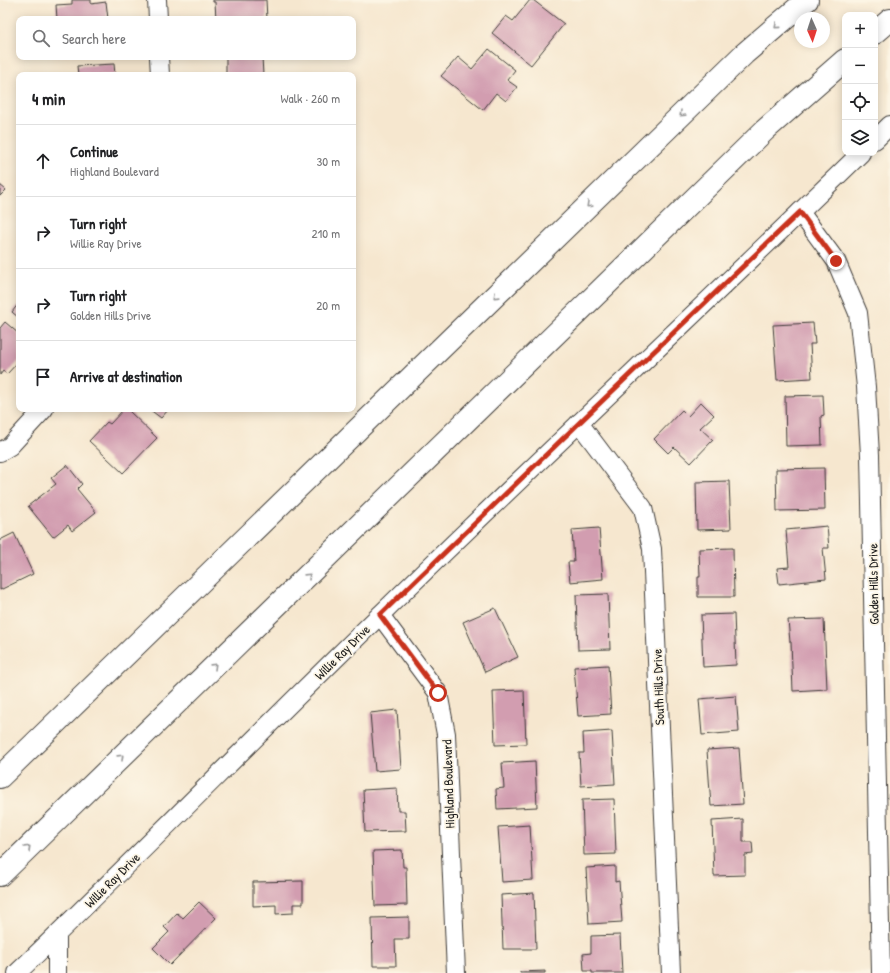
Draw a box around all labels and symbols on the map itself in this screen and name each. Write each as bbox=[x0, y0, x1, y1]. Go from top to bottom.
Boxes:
north arrow bbox=[794, 12, 830, 48]
one-way arrow bbox=[774, 21, 782, 28]
one-way arrow bbox=[679, 110, 687, 117]
one-way arrow bbox=[586, 200, 594, 208]
route end bbox=[827, 252, 845, 270]
one-way arrow bbox=[493, 291, 501, 298]
street label: Golden Hills Drive bbox=[863, 543, 883, 625]
one-way arrow bbox=[303, 573, 311, 580]
street label: Willie Ray Drive bbox=[310, 620, 374, 684]
street label: South Hills Drive bbox=[648, 649, 668, 725]
one-way arrow bbox=[209, 663, 217, 671]
route start bbox=[429, 684, 447, 702]
street label: Highland Boulevard bbox=[437, 739, 459, 829]
one-way arrow bbox=[116, 754, 124, 762]
one-way arrow bbox=[23, 845, 31, 852]
street label: Willie Ray Drive bbox=[80, 848, 144, 912]

